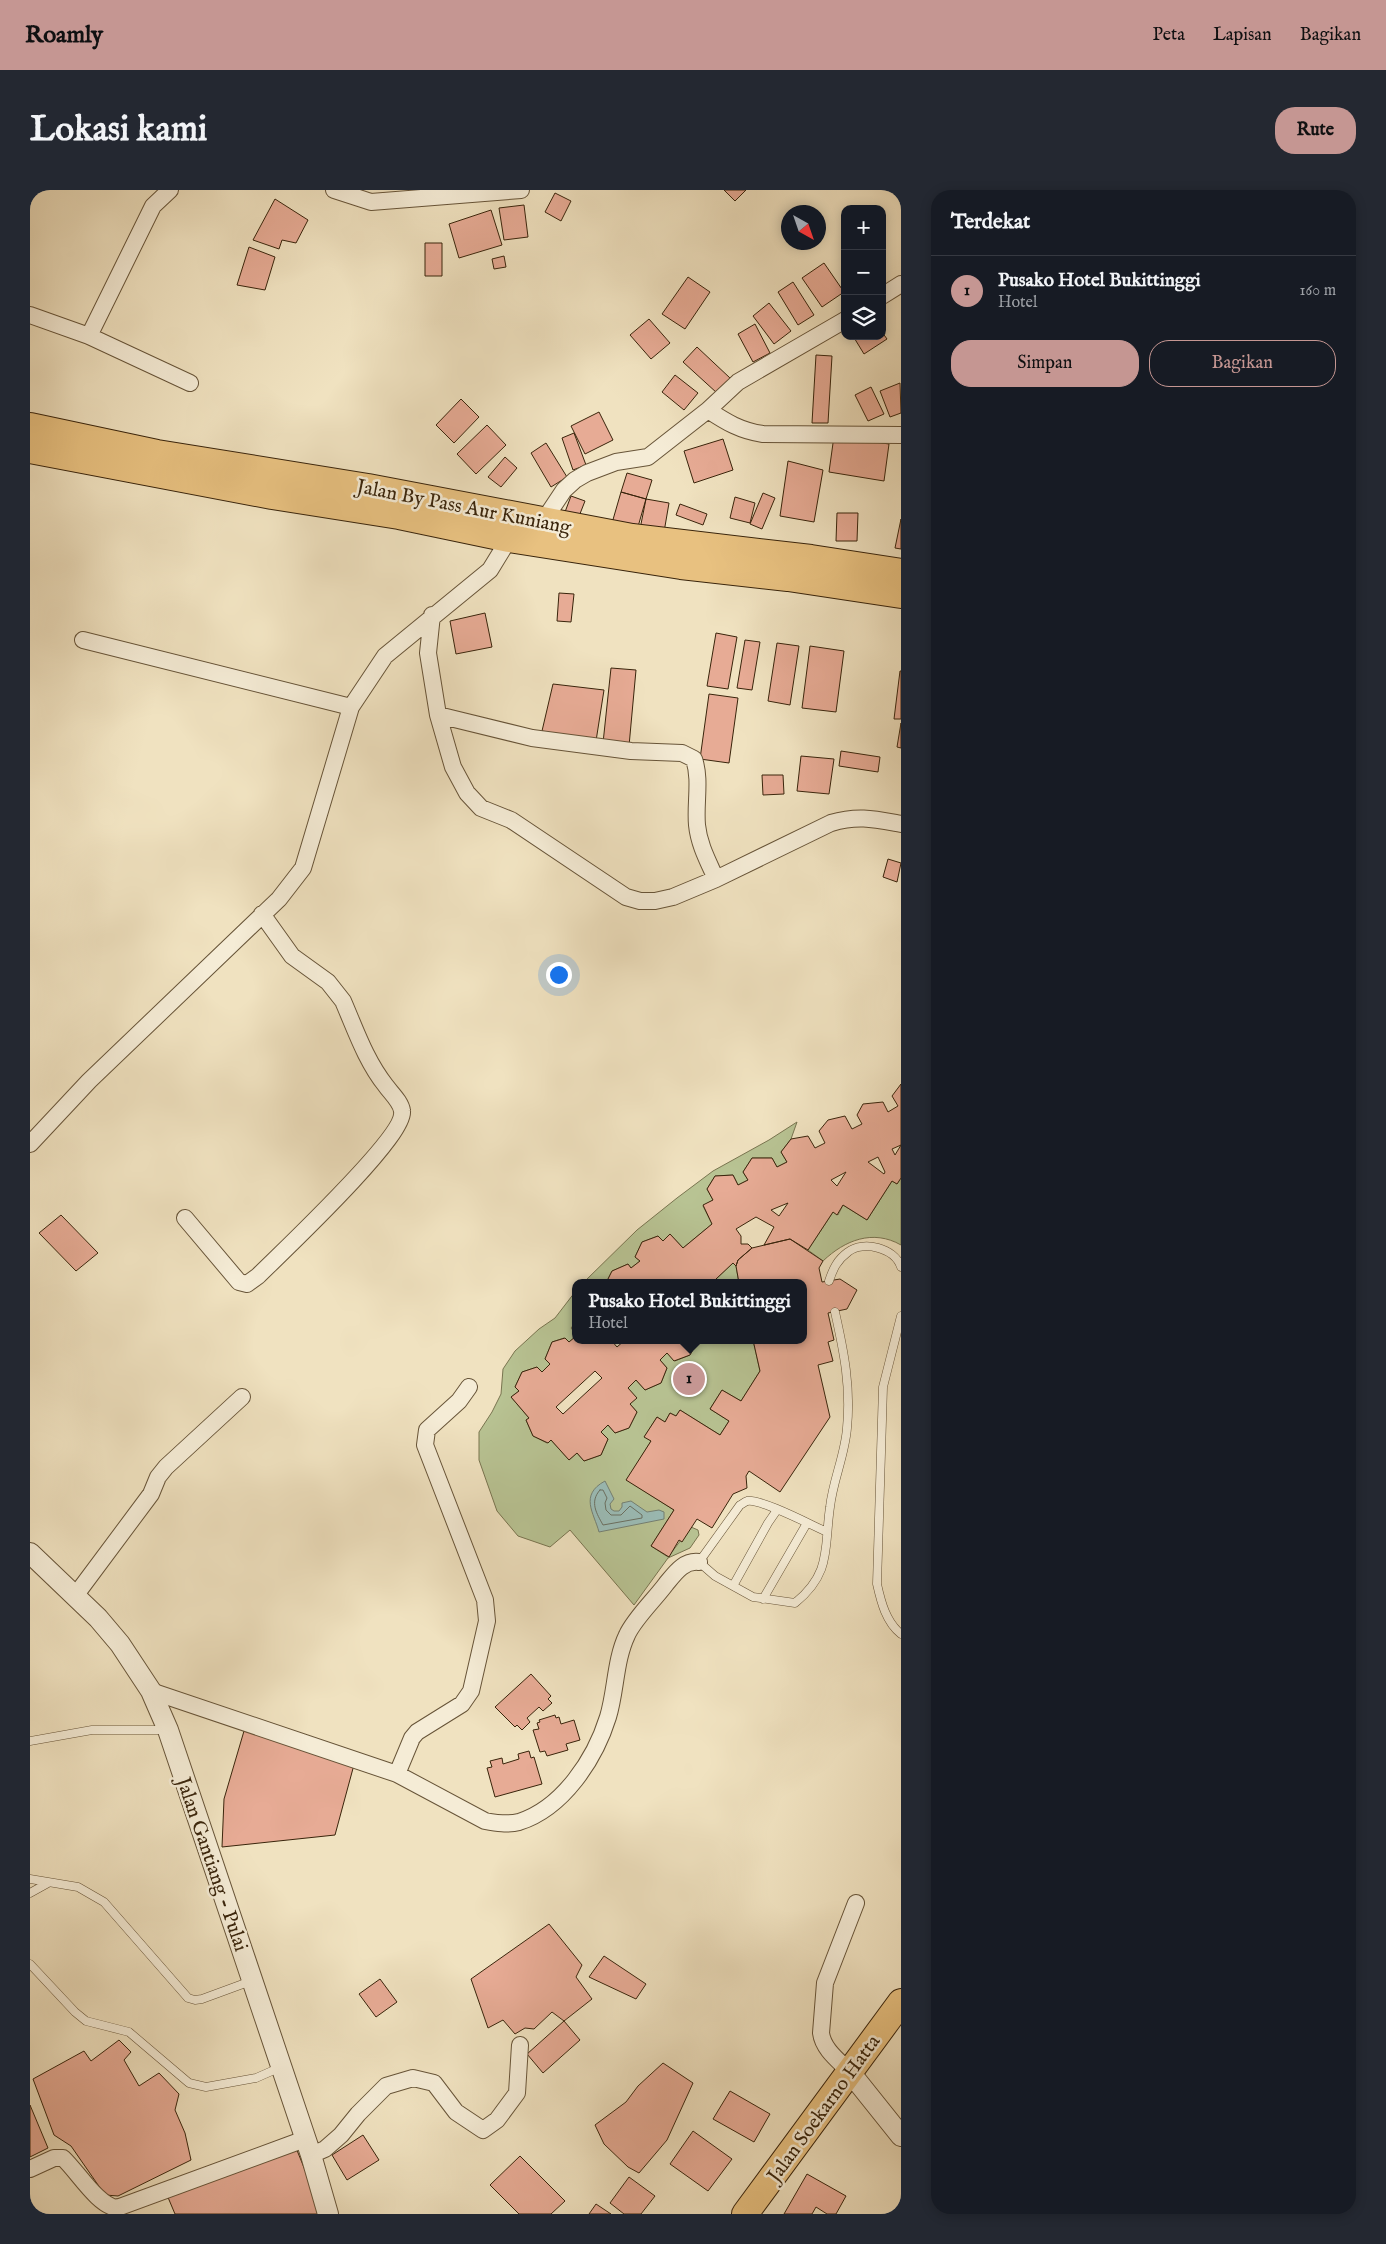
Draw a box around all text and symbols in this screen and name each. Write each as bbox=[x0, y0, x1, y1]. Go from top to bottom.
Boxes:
text: Roamly bbox=[25, 20, 103, 51]
text: Peta bbox=[1153, 24, 1185, 47]
text: Lapisan bbox=[1213, 24, 1272, 47]
text: Bagikan bbox=[1300, 24, 1361, 47]
button: Rute bbox=[1275, 107, 1356, 154]
text: Lokasi kami bbox=[30, 108, 207, 153]
north arrow bbox=[781, 205, 826, 250]
map controls bbox=[841, 205, 886, 340]
button: + bbox=[841, 205, 886, 250]
text: Terdekat bbox=[951, 209, 1030, 236]
button: − bbox=[841, 250, 886, 295]
text: Pusako Hotel Bukittinggi bbox=[998, 269, 1201, 293]
text: 1 bbox=[964, 281, 970, 301]
text: 160 m bbox=[1300, 281, 1336, 301]
text: Hotel bbox=[998, 293, 1037, 313]
button: layers bbox=[841, 295, 886, 340]
button: Simpan bbox=[951, 340, 1139, 387]
button: Bagikan bbox=[1149, 340, 1336, 387]
street label: Jalan By Pass Aur Kuniang bbox=[352, 474, 574, 541]
your location bbox=[546, 962, 572, 988]
popup bbox=[572, 1279, 807, 1344]
text: Pusako Hotel Bukittinggi bbox=[588, 1290, 791, 1314]
text: Hotel bbox=[588, 1314, 628, 1334]
pin: 1 bbox=[673, 1360, 705, 1398]
street label: Jalan Gantiang - Pulai bbox=[169, 1772, 253, 1955]
street label: Jalan Soekarno Hatta bbox=[761, 2030, 886, 2189]

